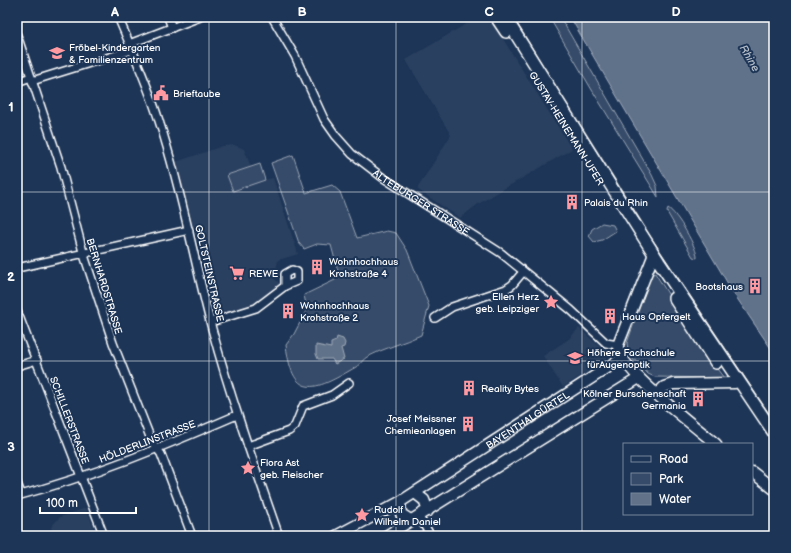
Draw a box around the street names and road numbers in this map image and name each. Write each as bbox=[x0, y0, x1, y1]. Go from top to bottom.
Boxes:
street label: GUSTAV-HEINEMANN-UFER bbox=[526, 70, 606, 188]
street label: ALTEBURGER STRASSE bbox=[370, 167, 472, 239]
street label: GOLTSTEINSTRASSE bbox=[192, 224, 226, 323]
street label: BERNHARDSTRASSE bbox=[84, 237, 124, 336]
street label: SCHILLERSTRASSE bbox=[47, 375, 91, 466]
street label: BAYENTHALGÜRTEL bbox=[484, 389, 572, 452]
street label: HÖLDERLINSTRASSE bbox=[98, 418, 198, 466]

